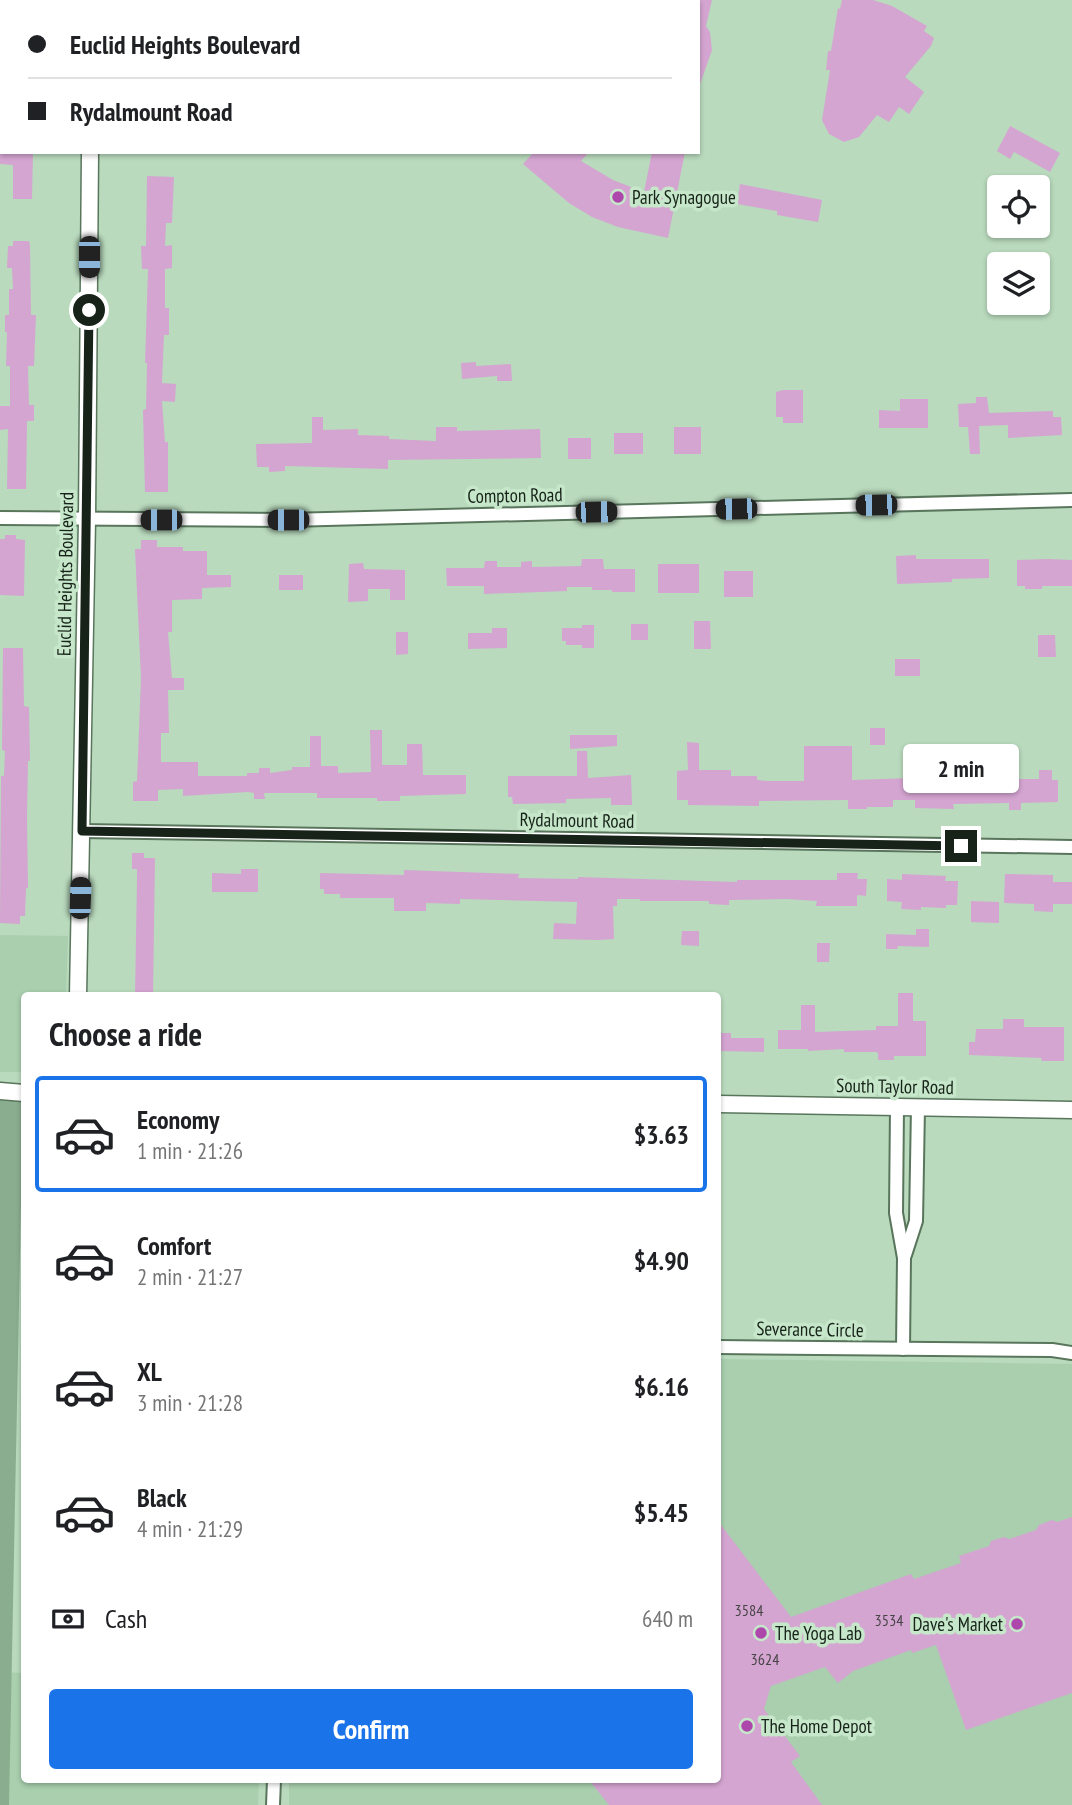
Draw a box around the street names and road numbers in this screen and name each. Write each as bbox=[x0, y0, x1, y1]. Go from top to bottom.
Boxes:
street label: Compton Road bbox=[467, 482, 563, 508]
street label: Euclid Heights Boulevard bbox=[52, 492, 78, 656]
street label: Rydalmount Road bbox=[519, 807, 635, 833]
street label: South Taylor Road bbox=[836, 1073, 954, 1099]
street label: Severance Circle bbox=[756, 1316, 864, 1342]

